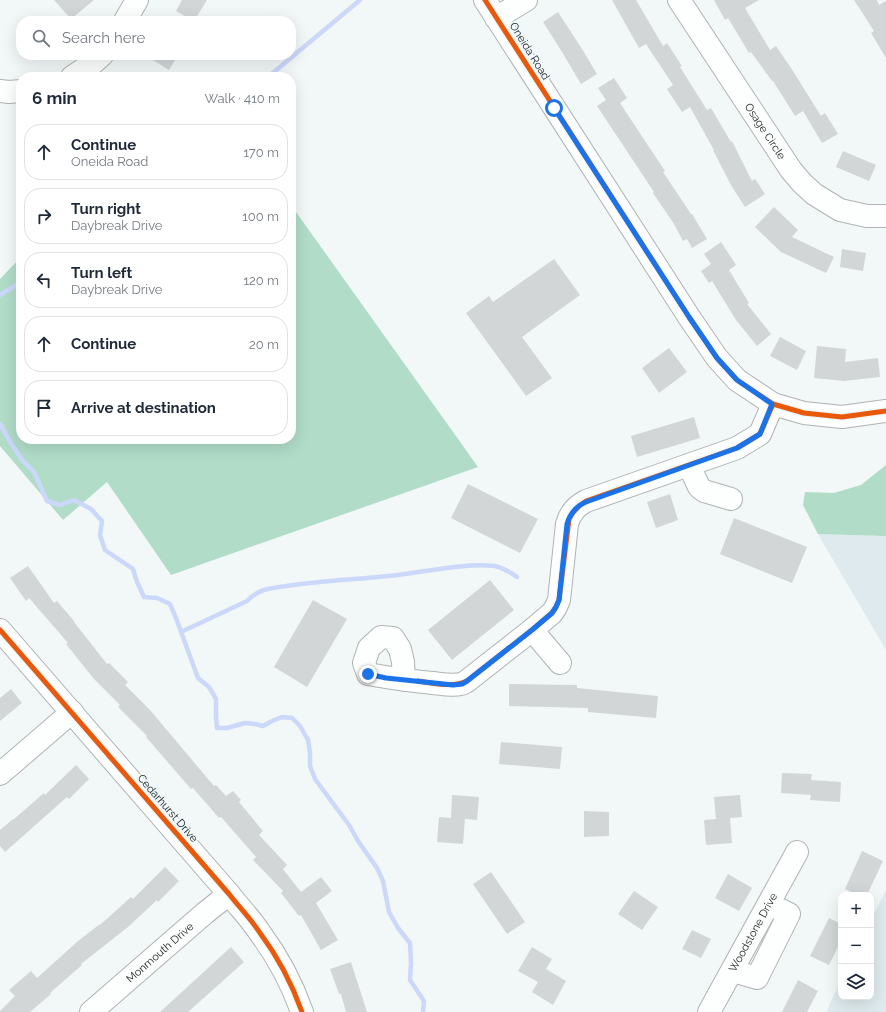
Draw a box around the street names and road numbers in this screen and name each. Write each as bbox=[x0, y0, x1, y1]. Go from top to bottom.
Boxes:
street label: Oneida Road bbox=[507, 20, 553, 83]
street label: Osage Circle bbox=[742, 101, 789, 162]
street label: Cedarhurst Drive bbox=[135, 772, 201, 845]
street label: Woodstone Drive bbox=[726, 890, 780, 974]
street label: Monmouth Drive bbox=[124, 920, 197, 985]

